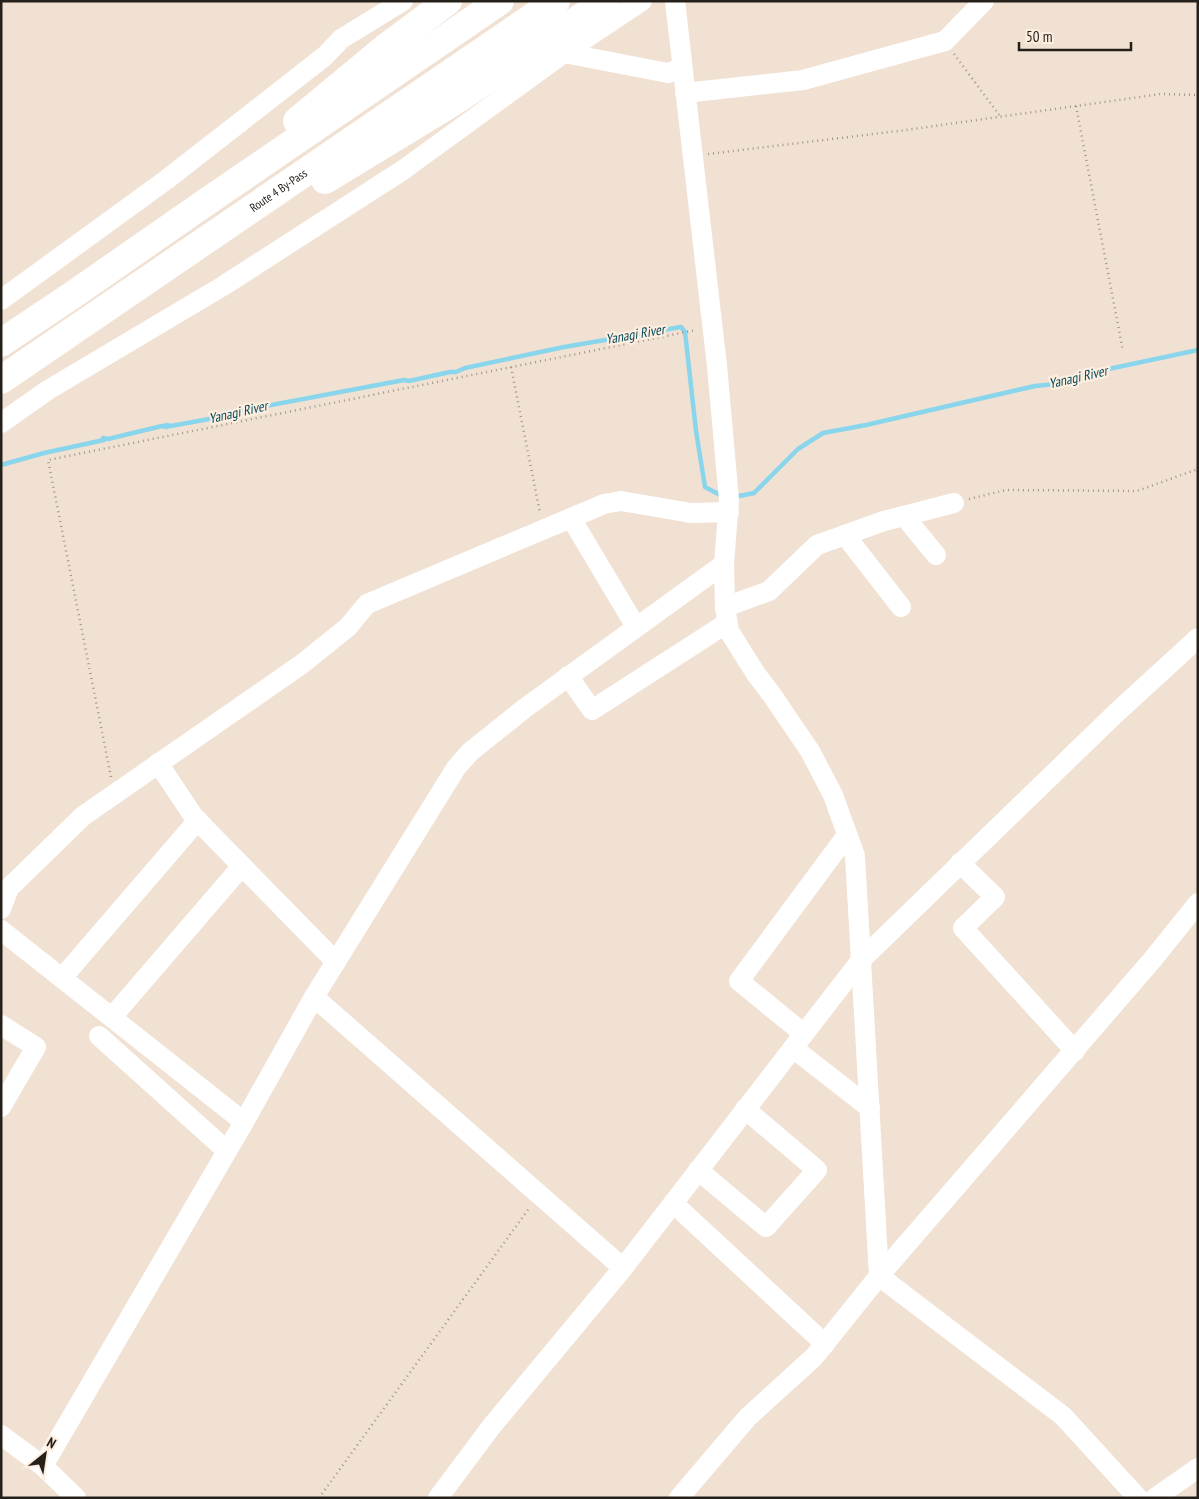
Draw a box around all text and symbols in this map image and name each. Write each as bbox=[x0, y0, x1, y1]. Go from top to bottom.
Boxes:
scale bar bbox=[1019, 20, 1132, 52]
text: 50 m bbox=[1026, 27, 1052, 46]
street label: Route 4 By-Pass bbox=[247, 165, 310, 215]
water label: Yanagi River bbox=[604, 320, 668, 348]
water label: Yanagi River bbox=[1047, 361, 1111, 392]
water label: Yanagi River bbox=[207, 396, 271, 427]
north arrow bbox=[20, 1429, 70, 1479]
text: N bbox=[44, 1433, 59, 1452]

